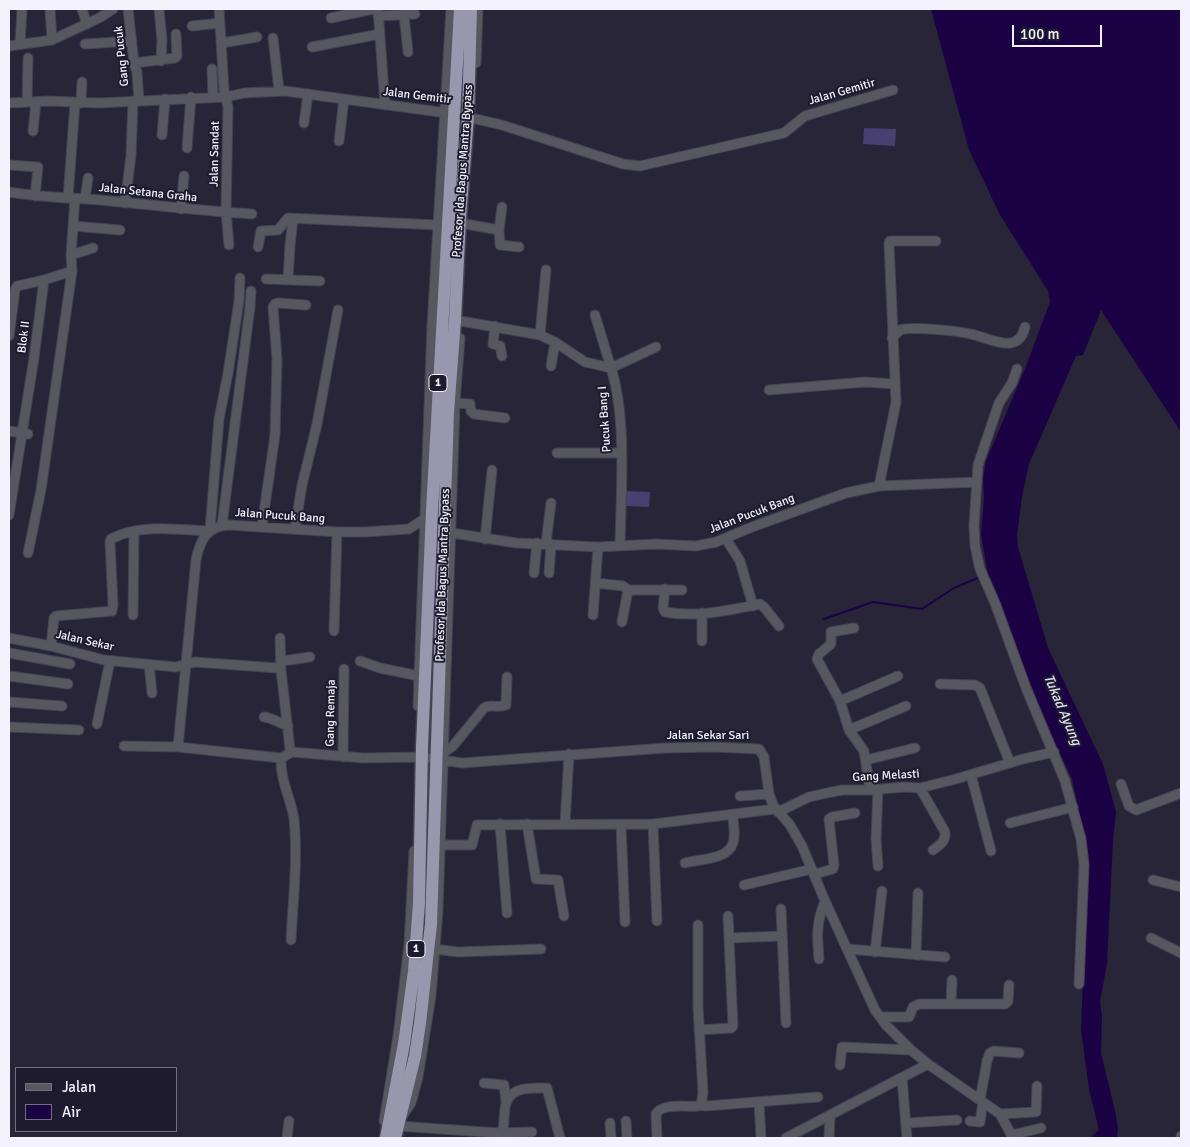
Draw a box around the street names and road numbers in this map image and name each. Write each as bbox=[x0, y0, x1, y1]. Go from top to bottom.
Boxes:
street label: Gang Pucuk bbox=[112, 25, 132, 87]
street label: Jalan Gemitir bbox=[807, 76, 877, 108]
street label: Profesor Ida Bagus Mantra Bypass bbox=[450, 84, 476, 258]
street label: Jalan Gemitir bbox=[382, 85, 452, 107]
street label: Jalan Sandat bbox=[207, 121, 223, 187]
street label: Jalan Setana Graha bbox=[98, 181, 198, 205]
street label: Blok II bbox=[15, 320, 33, 354]
road number: 1 bbox=[429, 374, 447, 392]
street label: Pucuk Bang I bbox=[595, 385, 615, 453]
street label: Profesor Ida Bagus Mantra Bypass bbox=[433, 488, 453, 662]
street label: Jalan Pucuk Bang bbox=[707, 491, 797, 537]
street label: Jalan Pucuk Bang bbox=[234, 506, 326, 526]
street label: Jalan Sekar bbox=[55, 627, 115, 655]
street label: Gang Remaja bbox=[323, 679, 339, 747]
street label: Jalan Sekar Sari bbox=[667, 729, 749, 743]
street label: Gang Melasti bbox=[852, 767, 920, 785]
road number: 1 bbox=[407, 941, 425, 958]

